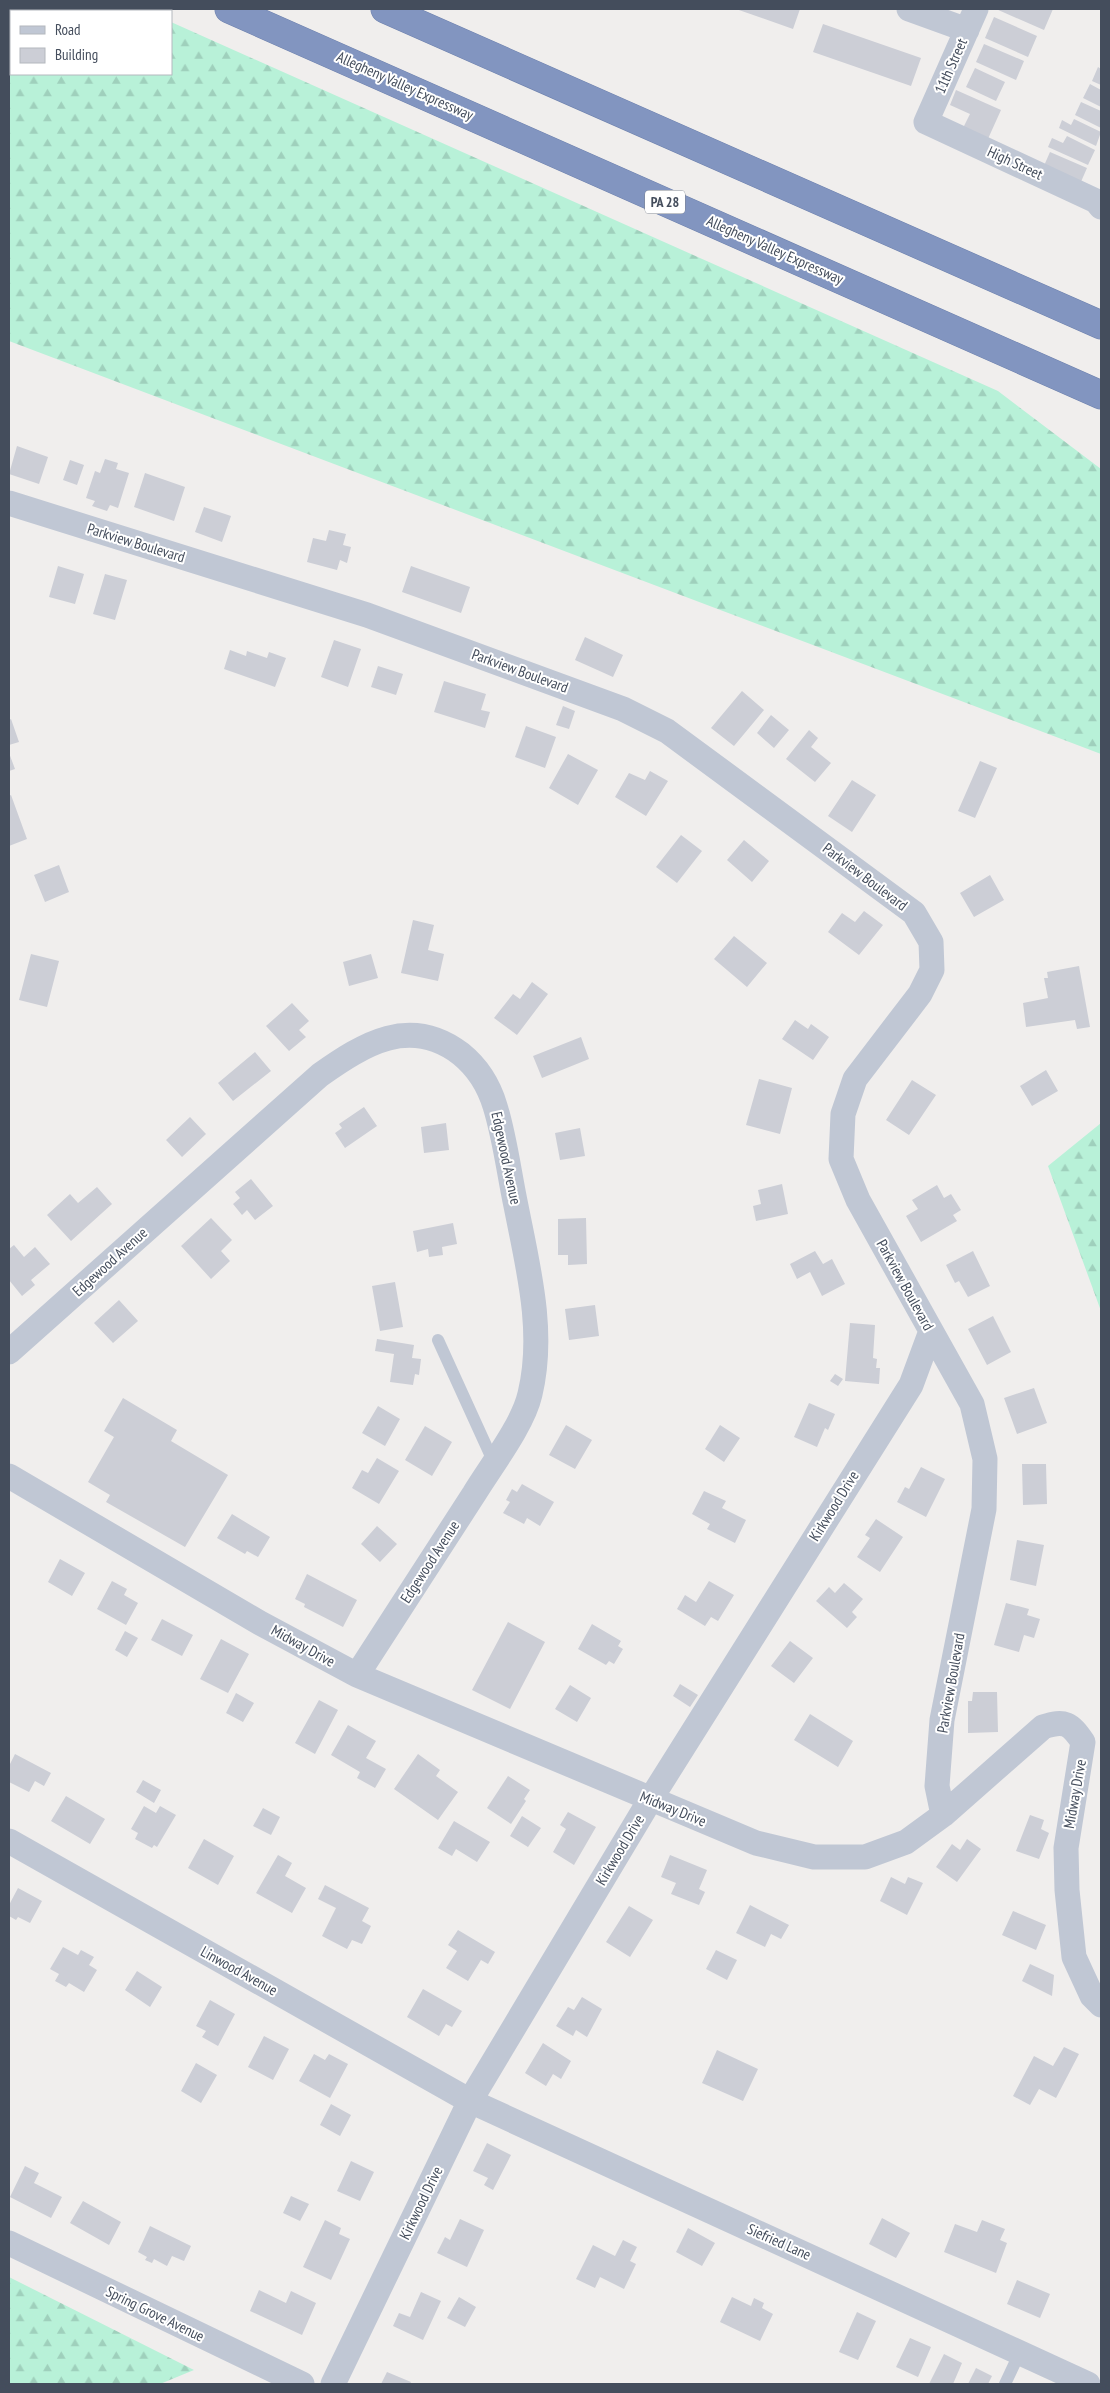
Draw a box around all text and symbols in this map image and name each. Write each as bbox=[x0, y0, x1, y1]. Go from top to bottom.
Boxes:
legend bbox=[10, 10, 172, 75]
text: Road bbox=[55, 20, 81, 39]
street label: 11th Street bbox=[930, 35, 971, 96]
text: Building bbox=[55, 45, 98, 64]
street label: Allegheny Valley Expressway bbox=[334, 47, 477, 124]
street label: High Street bbox=[985, 142, 1046, 184]
road number: PA 28 bbox=[645, 190, 685, 213]
street label: Allegheny Valley Expressway bbox=[704, 211, 847, 288]
street label: Parkview Boulevard bbox=[85, 519, 187, 566]
street label: Parkview Boulevard bbox=[469, 644, 571, 697]
street label: Parkview Boulevard bbox=[819, 839, 911, 915]
street label: Edgewood Avenue bbox=[487, 1110, 526, 1206]
street label: Edgewood Avenue bbox=[68, 1223, 151, 1300]
street label: Parkview Boulevard bbox=[873, 1236, 938, 1334]
street label: Kirkwood Drive bbox=[805, 1467, 863, 1544]
street label: Edgewood Avenue bbox=[396, 1517, 463, 1606]
street label: Midway Drive bbox=[268, 1620, 338, 1671]
street label: Parkview Boulevard bbox=[932, 1631, 969, 1734]
street label: Midway Drive bbox=[1059, 1758, 1090, 1830]
street label: Midway Drive bbox=[637, 1787, 709, 1830]
street label: Kirkwood Drive bbox=[591, 1811, 648, 1889]
street label: Linwood Avenue bbox=[197, 1942, 281, 1999]
street label: Kirkwood Drive bbox=[395, 2163, 446, 2243]
street label: Siefried Lane bbox=[744, 2219, 814, 2264]
street label: Spring Grove Avenue bbox=[103, 2282, 208, 2346]

